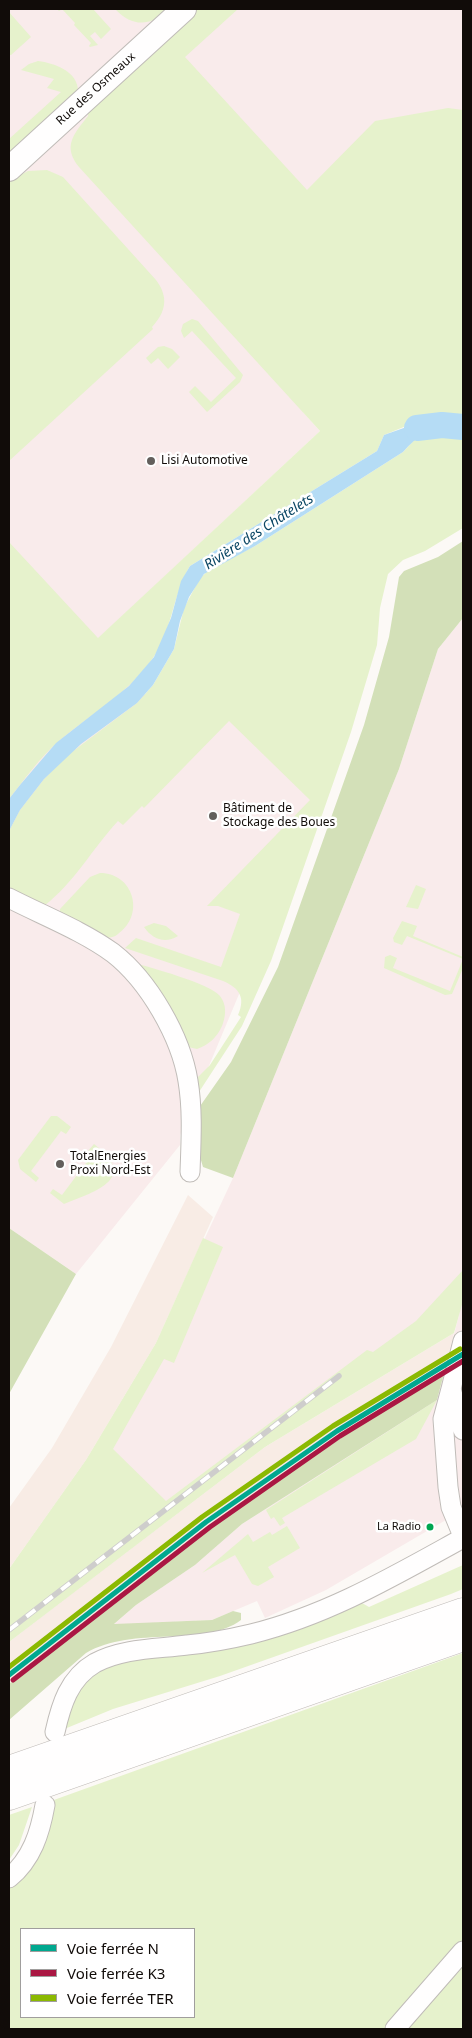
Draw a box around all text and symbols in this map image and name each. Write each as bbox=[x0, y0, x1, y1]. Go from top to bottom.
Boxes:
street label: Rue des Osmeaux bbox=[54, 50, 138, 128]
place label: Lisi Automotive bbox=[161, 454, 248, 468]
marker: Lisi Automotive bbox=[145, 455, 157, 467]
water label: Rivière des Châtelets bbox=[201, 490, 317, 574]
place label: Bâtiment de Stockage des Boues bbox=[223, 802, 335, 830]
marker: Bâtiment de Stockage des Boues bbox=[207, 810, 219, 822]
place label: TotalEnergies Proxi Nord-Est bbox=[70, 1150, 151, 1178]
marker: TotalEnergies Proxi Nord-Est bbox=[54, 1158, 66, 1170]
place label: La Radio bbox=[377, 1520, 421, 1534]
marker: La Radio bbox=[425, 1522, 435, 1532]
legend bbox=[20, 1928, 195, 2018]
text: Voie ferrée N bbox=[67, 1938, 159, 1958]
text: Voie ferrée K3 bbox=[67, 1963, 165, 1983]
text: Voie ferrée TER bbox=[67, 1988, 174, 2008]

